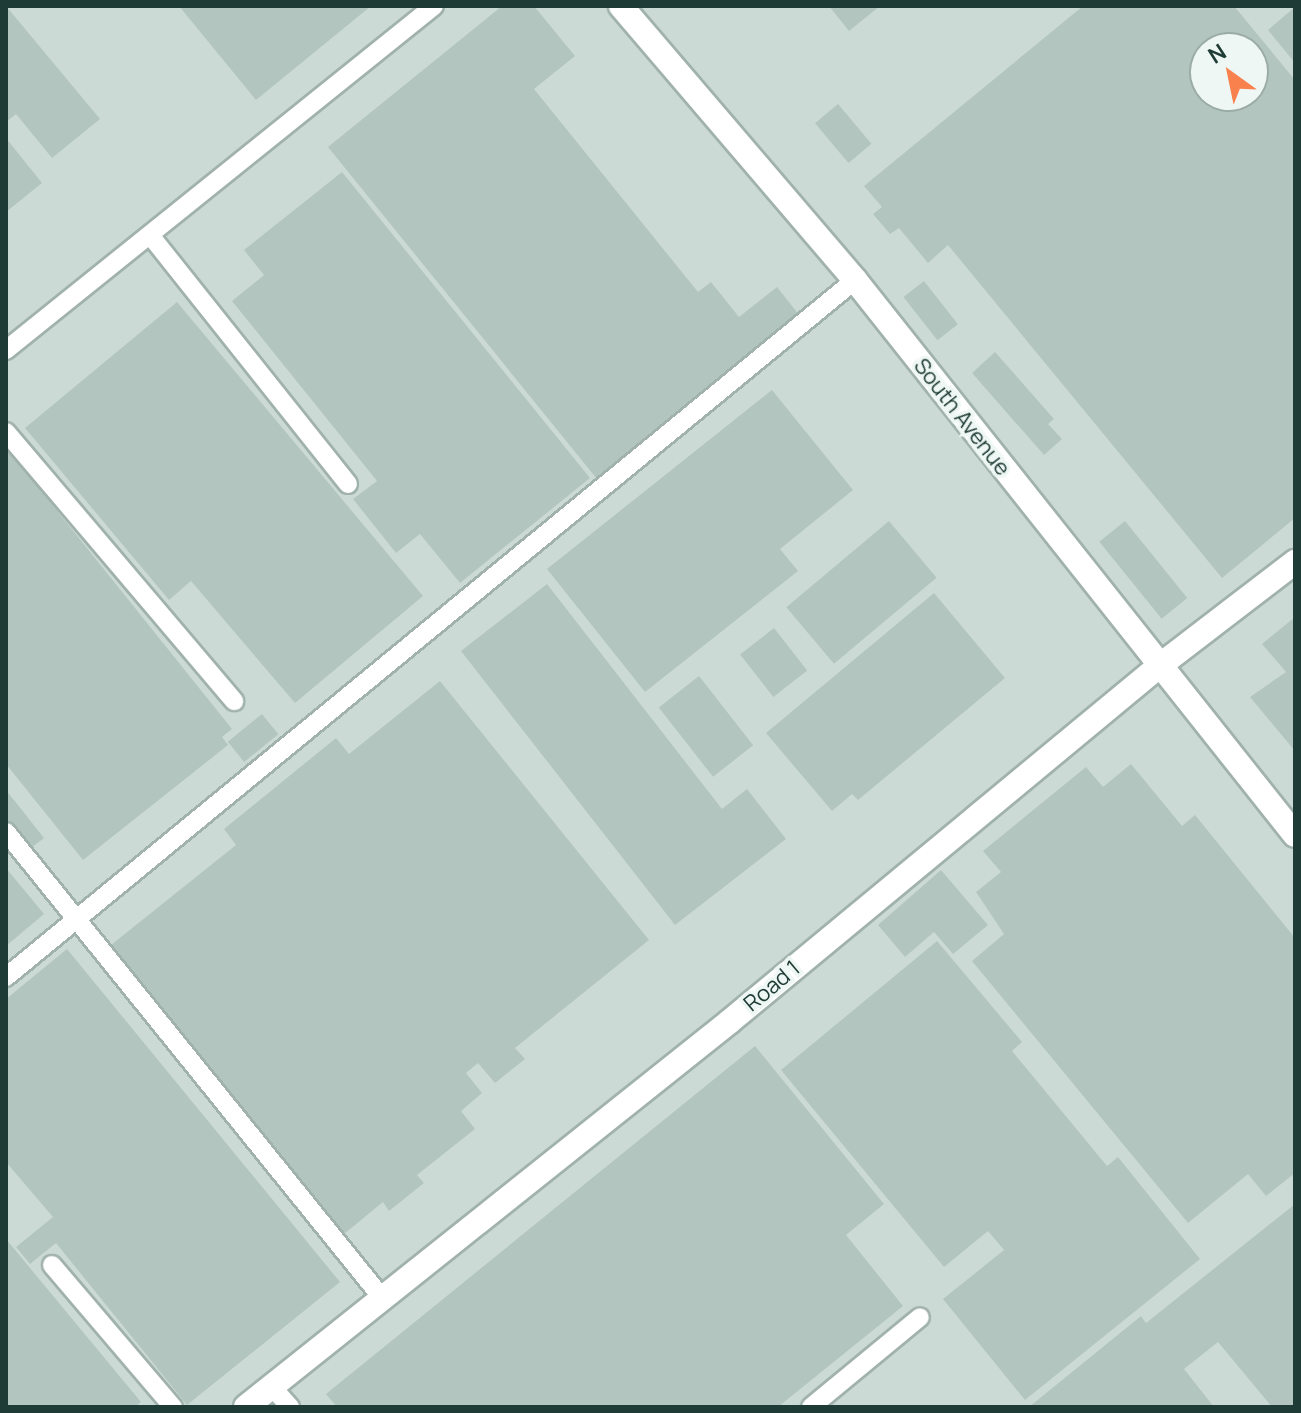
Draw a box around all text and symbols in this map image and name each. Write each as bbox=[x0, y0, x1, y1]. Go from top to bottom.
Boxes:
north arrow bbox=[1189, 32, 1269, 112]
text: N bbox=[1202, 37, 1232, 70]
street label: South Avenue bbox=[908, 353, 1016, 481]
street label: Road 1 bbox=[739, 955, 805, 1017]

